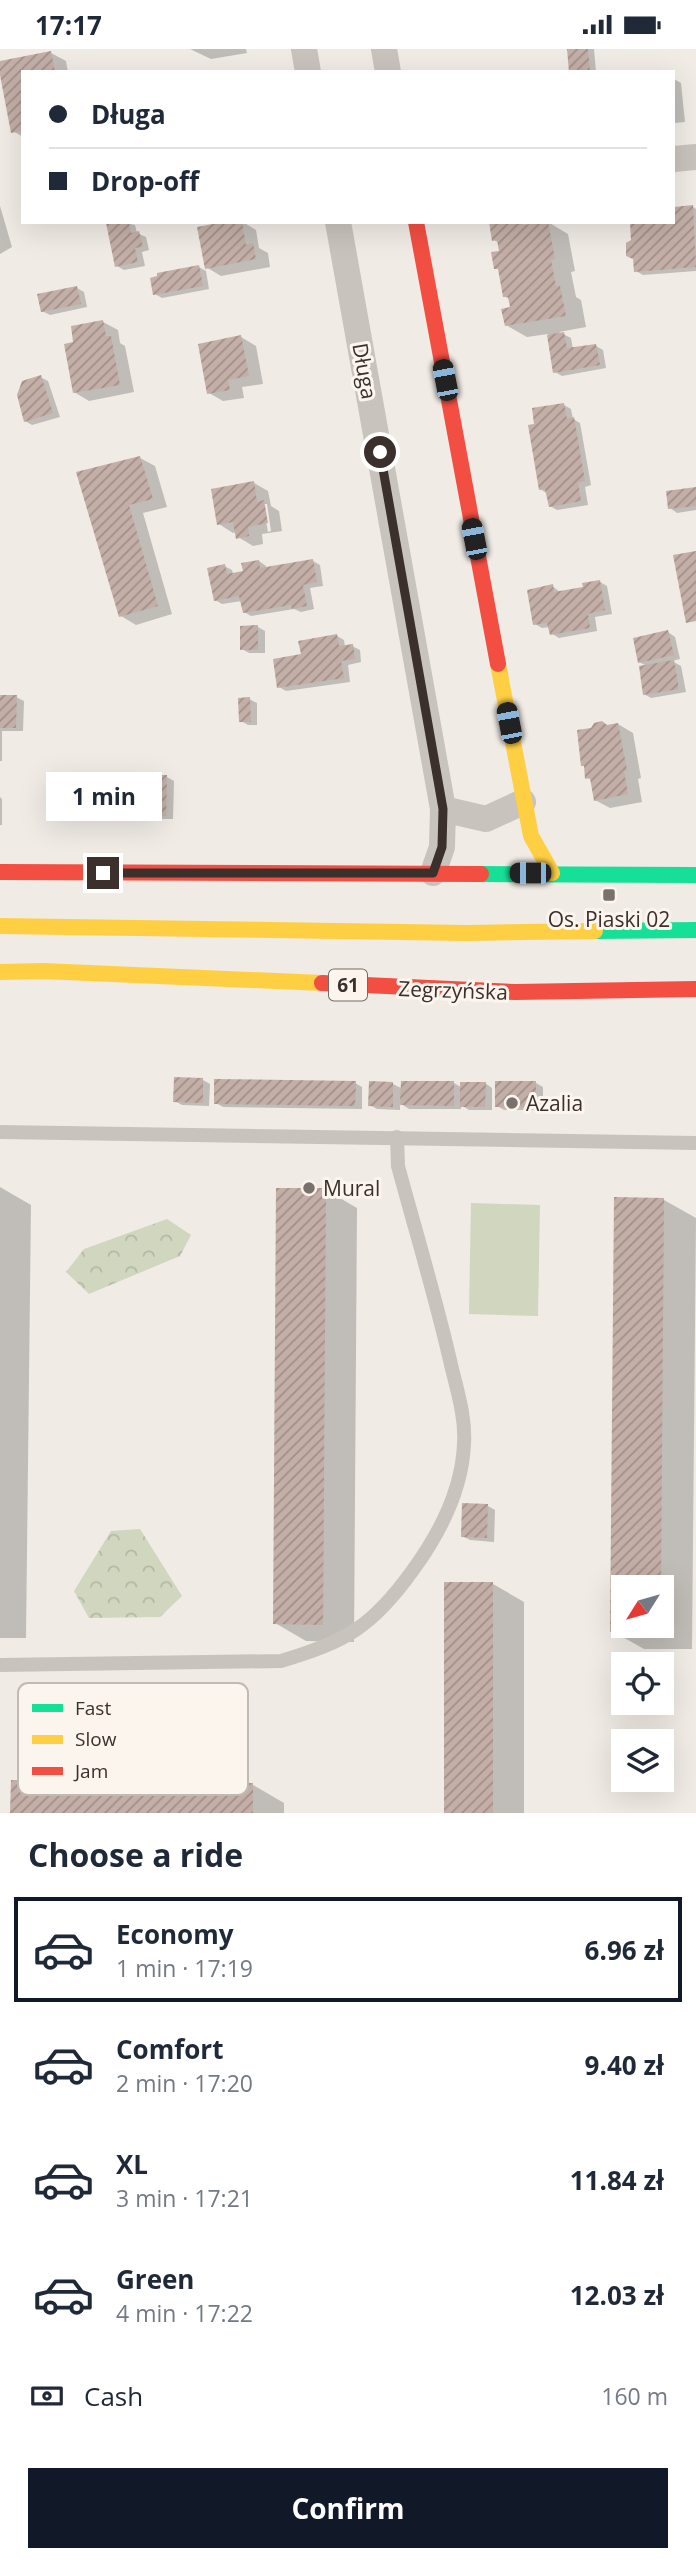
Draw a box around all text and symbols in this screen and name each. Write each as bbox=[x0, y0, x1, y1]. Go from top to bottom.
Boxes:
text: 17:17 bbox=[35, 7, 102, 43]
text: Długa bbox=[91, 96, 166, 132]
text: Drop-off bbox=[91, 163, 199, 199]
street label: Długa bbox=[346, 341, 384, 401]
car bbox=[431, 357, 460, 403]
route start bbox=[364, 436, 396, 468]
car bbox=[460, 516, 489, 562]
car bbox=[495, 700, 524, 746]
callout: 1 min bbox=[45, 771, 161, 821]
text: 1 min bbox=[72, 780, 136, 812]
route end bbox=[87, 857, 119, 889]
car bbox=[510, 863, 552, 884]
marker: Os. Piaski 02 bbox=[601, 887, 617, 903]
place label: Os. Piaski 02 bbox=[548, 905, 670, 933]
road number: 61 bbox=[329, 969, 367, 1001]
street label: Zegrzyńska bbox=[398, 974, 508, 1006]
place label: Azalia bbox=[526, 1089, 583, 1117]
marker: Azalia bbox=[504, 1095, 520, 1111]
place label: Mural bbox=[323, 1174, 380, 1202]
marker: Mural bbox=[301, 1180, 317, 1196]
north arrow bbox=[611, 1575, 674, 1638]
map controls bbox=[611, 1575, 674, 1792]
button: locate bbox=[611, 1652, 674, 1715]
legend bbox=[18, 1683, 248, 1795]
text: Fast bbox=[75, 1695, 111, 1721]
text: Slow bbox=[75, 1726, 117, 1752]
button: layers bbox=[611, 1729, 674, 1792]
text: Jam bbox=[73, 1758, 108, 1784]
text: Choose a ride bbox=[28, 1833, 243, 1876]
text: Economy bbox=[116, 1916, 234, 1952]
icon: car bbox=[32, 1918, 95, 1981]
text: 6.96 zł bbox=[585, 1932, 664, 1968]
text: 1 min · 17:19 bbox=[116, 1952, 253, 1984]
text: Comfort bbox=[116, 2031, 223, 2067]
icon: car bbox=[32, 2033, 95, 2096]
text: 9.40 zł bbox=[585, 2047, 664, 2083]
text: 2 min · 17:20 bbox=[116, 2067, 253, 2099]
text: XL bbox=[116, 2146, 148, 2182]
icon: car bbox=[32, 2148, 95, 2211]
text: 11.84 zł bbox=[570, 2162, 664, 2198]
text: 3 min · 17:21 bbox=[116, 2182, 253, 2214]
text: Green bbox=[116, 2261, 194, 2297]
icon: car bbox=[32, 2263, 95, 2326]
text: 12.03 zł bbox=[570, 2277, 664, 2313]
text: 4 min · 17:22 bbox=[116, 2297, 253, 2329]
icon: cash bbox=[28, 2377, 66, 2415]
text: Cash bbox=[84, 2378, 143, 2414]
text: 160 m bbox=[601, 2380, 668, 2412]
button: Confirm bbox=[28, 2468, 668, 2548]

